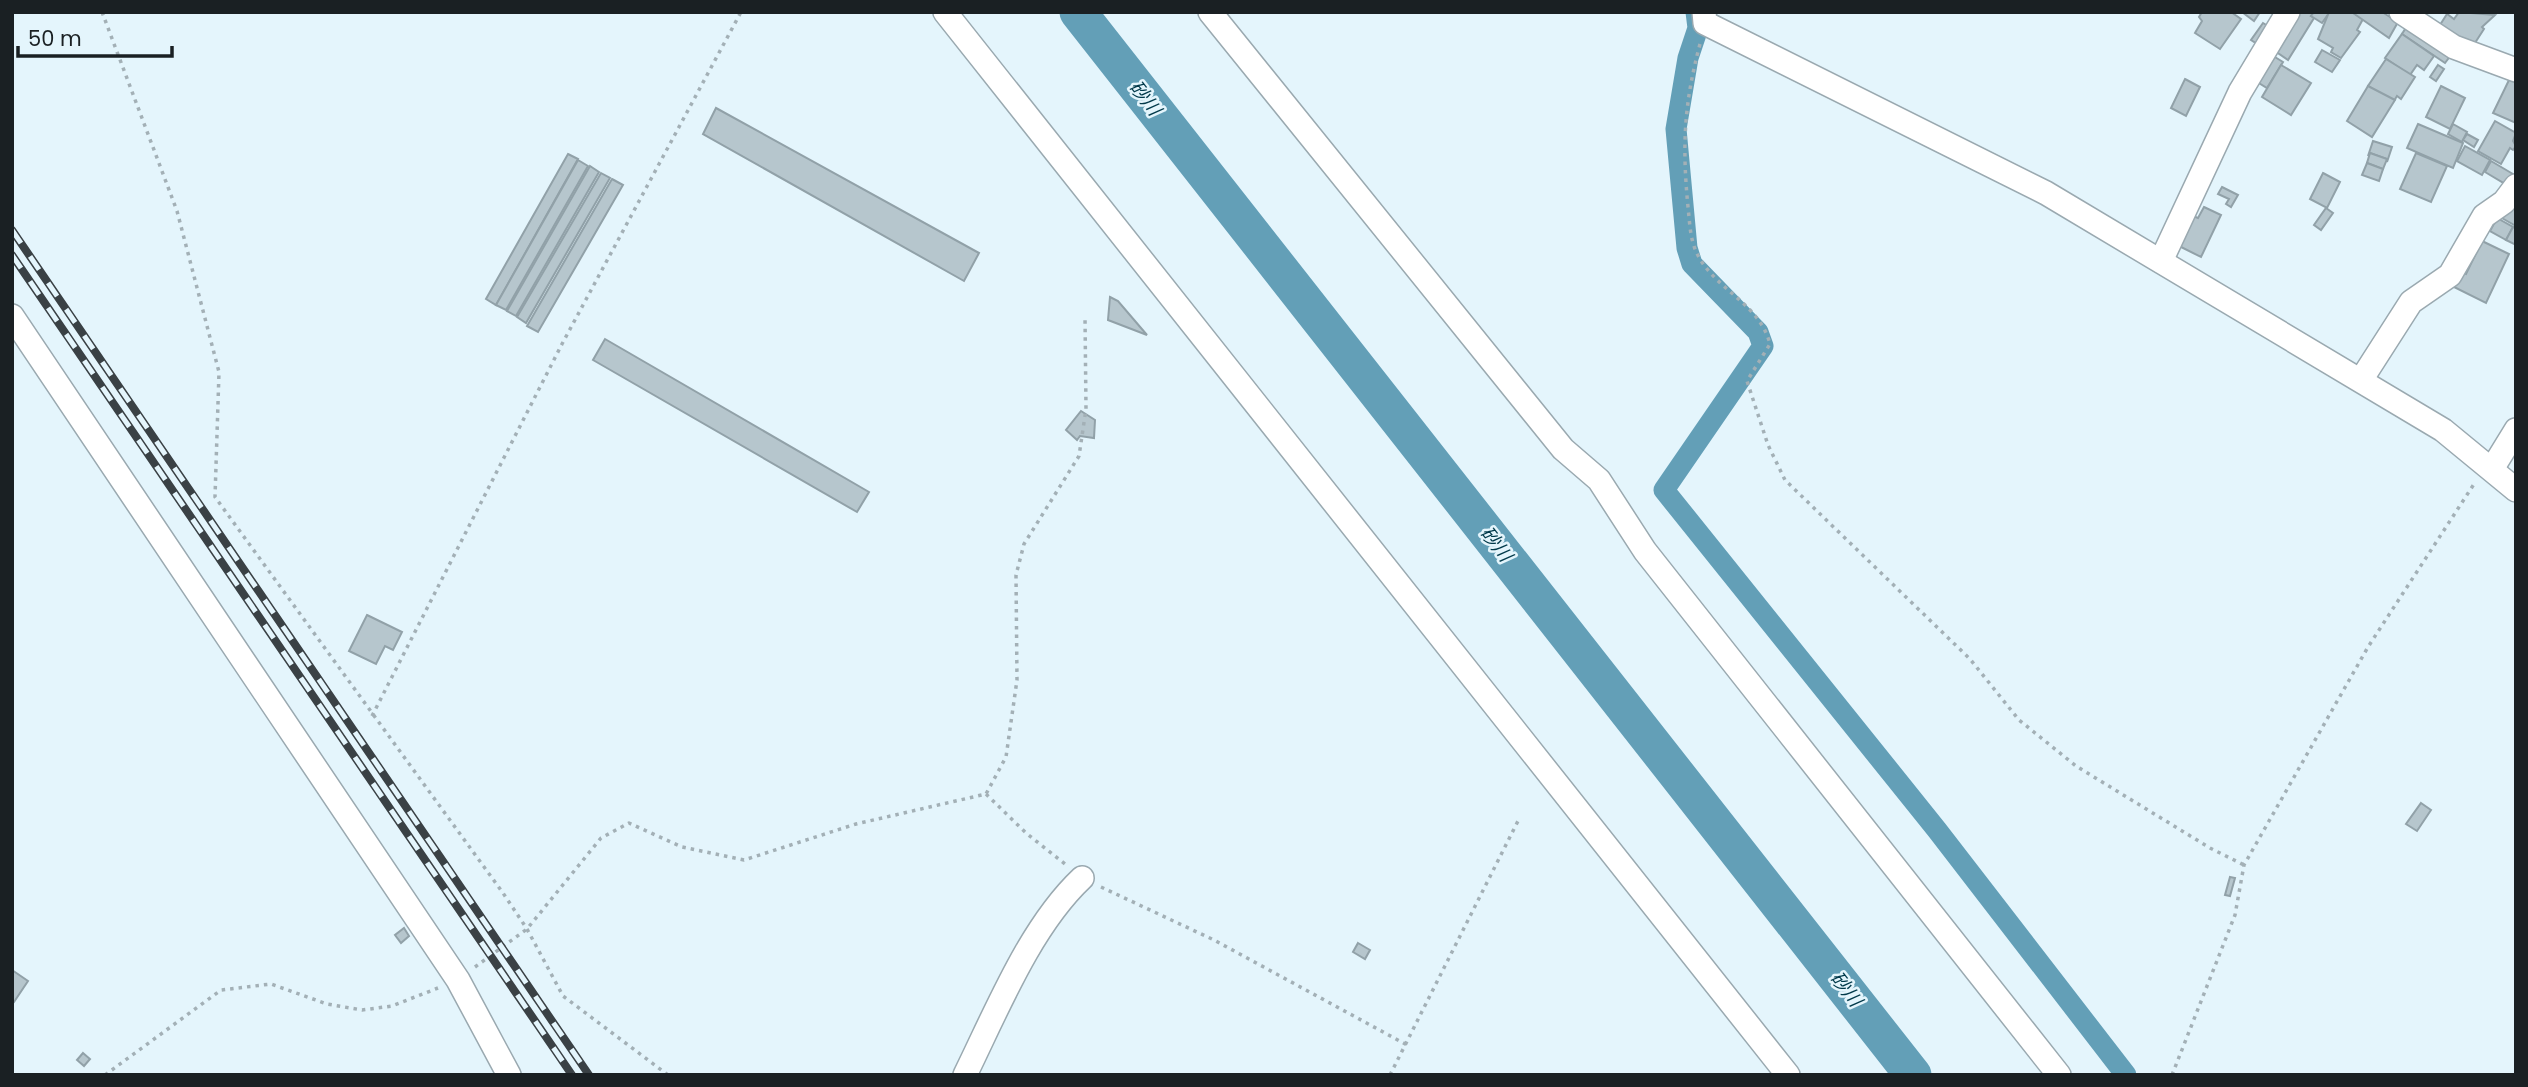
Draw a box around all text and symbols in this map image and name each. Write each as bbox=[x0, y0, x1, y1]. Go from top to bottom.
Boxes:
scale bar bbox=[18, 14, 172, 58]
text: 50 m bbox=[28, 24, 82, 53]
water label: 砂川 bbox=[1123, 75, 1169, 123]
water label: 砂川 bbox=[1474, 521, 1520, 569]
water label: 砂川 bbox=[1824, 966, 1870, 1014]

